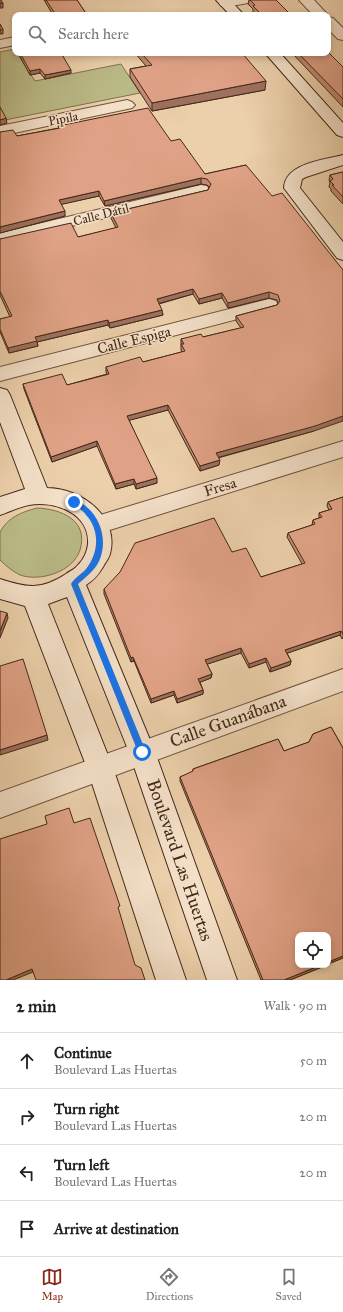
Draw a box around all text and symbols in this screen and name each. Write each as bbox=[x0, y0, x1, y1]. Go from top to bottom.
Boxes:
search box bbox=[12, 12, 331, 56]
icon: search bbox=[26, 23, 48, 45]
text: Search here bbox=[58, 25, 129, 43]
street label: Pipila bbox=[47, 108, 80, 130]
street label: Calle Dátil bbox=[72, 200, 131, 230]
street label: Calle Espiga bbox=[95, 322, 173, 358]
street label: Fresa bbox=[202, 473, 239, 500]
route end bbox=[65, 493, 83, 511]
street label: Calle Guanábana bbox=[167, 690, 290, 752]
route start bbox=[133, 743, 151, 761]
street label: Boulevard Las Huertas bbox=[142, 776, 218, 944]
map controls bbox=[295, 932, 331, 968]
button: locate bbox=[295, 932, 331, 968]
text: 2 min bbox=[16, 996, 56, 1017]
text: Walk · 90 m bbox=[264, 998, 327, 1014]
text: Continue bbox=[54, 1044, 112, 1062]
icon: ahead bbox=[16, 1050, 38, 1072]
text: 50 m bbox=[300, 1053, 327, 1069]
text: Boulevard Las Huertas bbox=[54, 1062, 177, 1078]
text: Turn right bbox=[54, 1100, 119, 1118]
icon: right bbox=[16, 1106, 38, 1128]
text: 20 m bbox=[299, 1109, 327, 1125]
text: Boulevard Las Huertas bbox=[54, 1118, 177, 1134]
text: Turn left bbox=[54, 1156, 110, 1174]
icon: left bbox=[16, 1162, 38, 1184]
text: 20 m bbox=[299, 1165, 327, 1181]
text: Boulevard Las Huertas bbox=[54, 1174, 177, 1190]
icon: arrive bbox=[16, 1218, 38, 1240]
text: Arrive at destination bbox=[54, 1220, 179, 1238]
tab: Map bbox=[41, 1266, 63, 1303]
tab: Directions bbox=[146, 1266, 193, 1303]
tab: Saved bbox=[276, 1266, 302, 1303]

